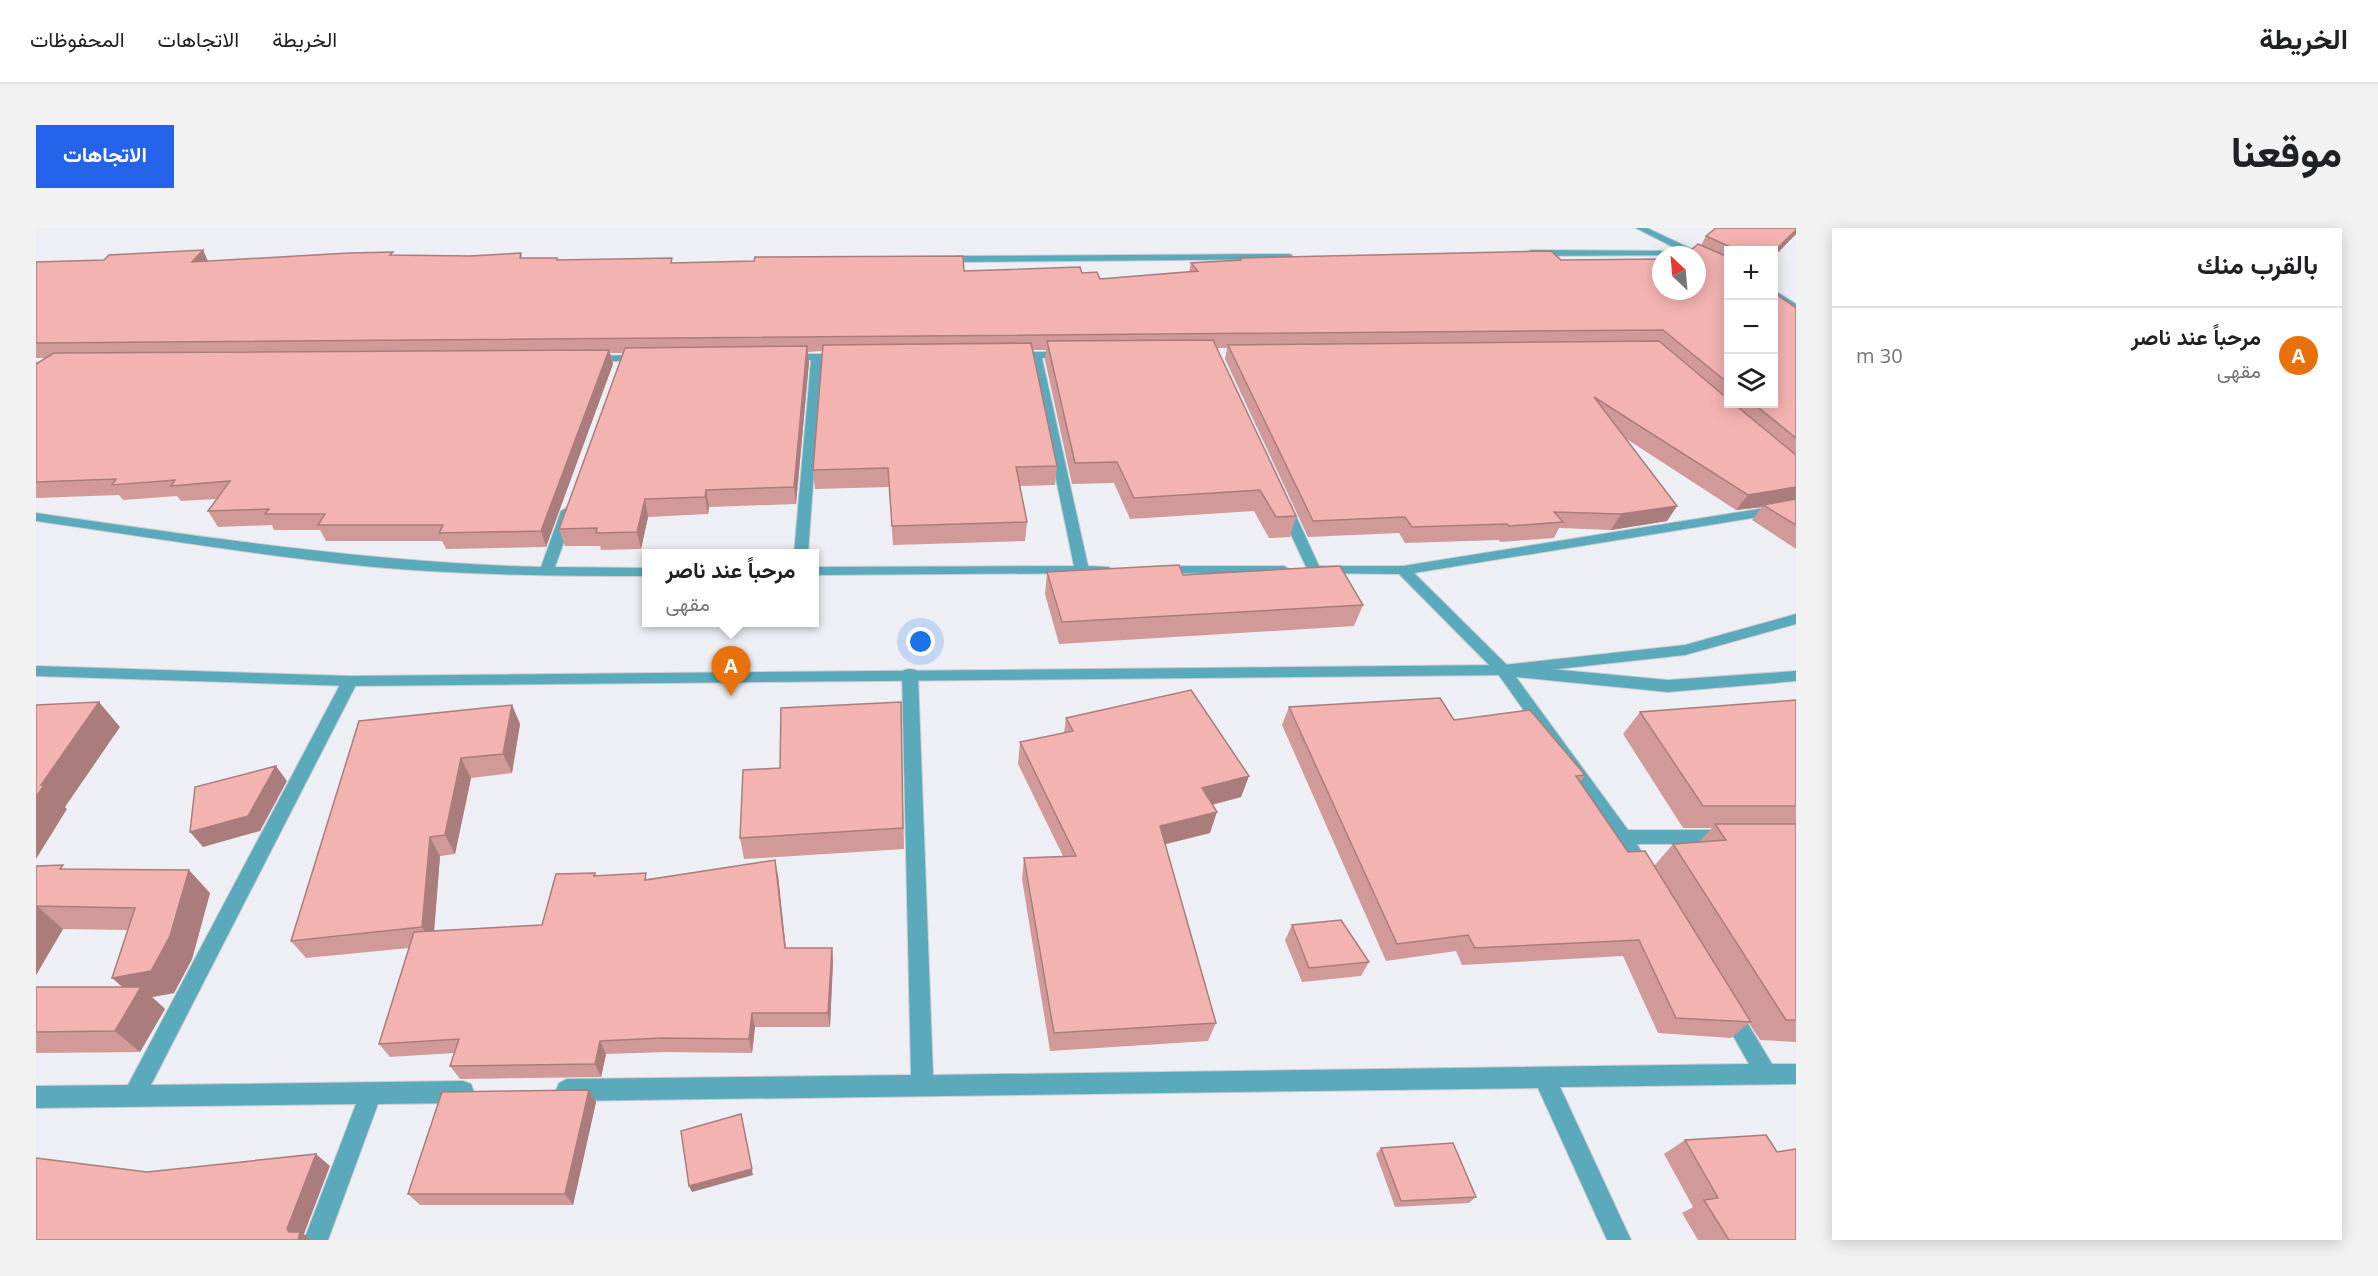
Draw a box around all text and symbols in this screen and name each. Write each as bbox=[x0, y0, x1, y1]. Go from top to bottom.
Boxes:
text: الخريطة bbox=[2259, 19, 2348, 57]
text: المحفوظات bbox=[30, 25, 125, 53]
text: الاتجاهات bbox=[158, 25, 239, 53]
text: الخريطة bbox=[272, 25, 337, 53]
text: موقعنا bbox=[2231, 122, 2342, 179]
button: الاتجاهات bbox=[36, 125, 174, 188]
north arrow bbox=[1652, 246, 1706, 300]
map controls bbox=[1724, 246, 1778, 408]
button: + bbox=[1724, 246, 1778, 300]
text: بالقرب منك bbox=[2197, 246, 2318, 282]
button: − bbox=[1724, 300, 1778, 354]
text: مرحباً عند ناصر bbox=[2131, 321, 2261, 351]
text: 30 m bbox=[1856, 342, 1903, 369]
text: A bbox=[2292, 342, 2305, 369]
button: layers bbox=[1724, 354, 1778, 408]
text: مقهى bbox=[2217, 357, 2261, 384]
popup bbox=[642, 549, 819, 627]
text: مرحباً عند ناصر bbox=[666, 554, 795, 584]
text: مقهى bbox=[666, 590, 710, 617]
your location bbox=[906, 627, 935, 656]
pin: A bbox=[712, 646, 750, 696]

